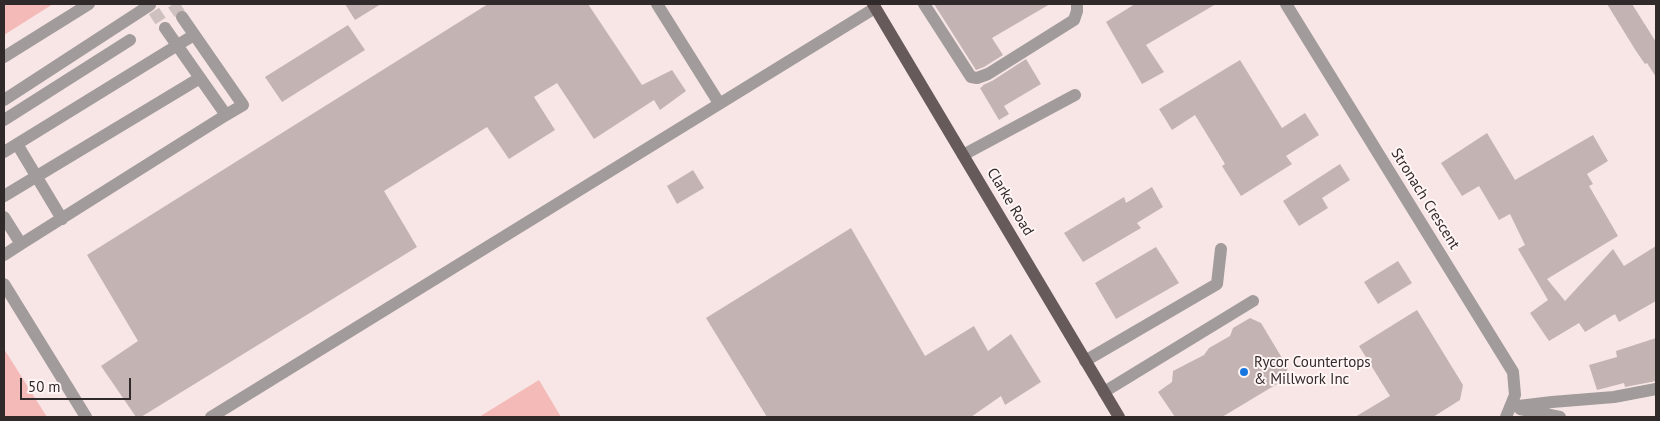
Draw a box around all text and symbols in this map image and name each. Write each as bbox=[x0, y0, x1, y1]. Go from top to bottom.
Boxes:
street label: Stronach Crescent bbox=[1387, 145, 1463, 253]
street label: Clarke Road bbox=[983, 165, 1037, 239]
place label: Rycor Countertops & Millwork Inc bbox=[1254, 354, 1371, 389]
marker: Rycor Countertops & Millwork Inc bbox=[1238, 366, 1250, 378]
scale bar bbox=[22, 368, 134, 400]
text: 50 m bbox=[28, 377, 61, 396]

